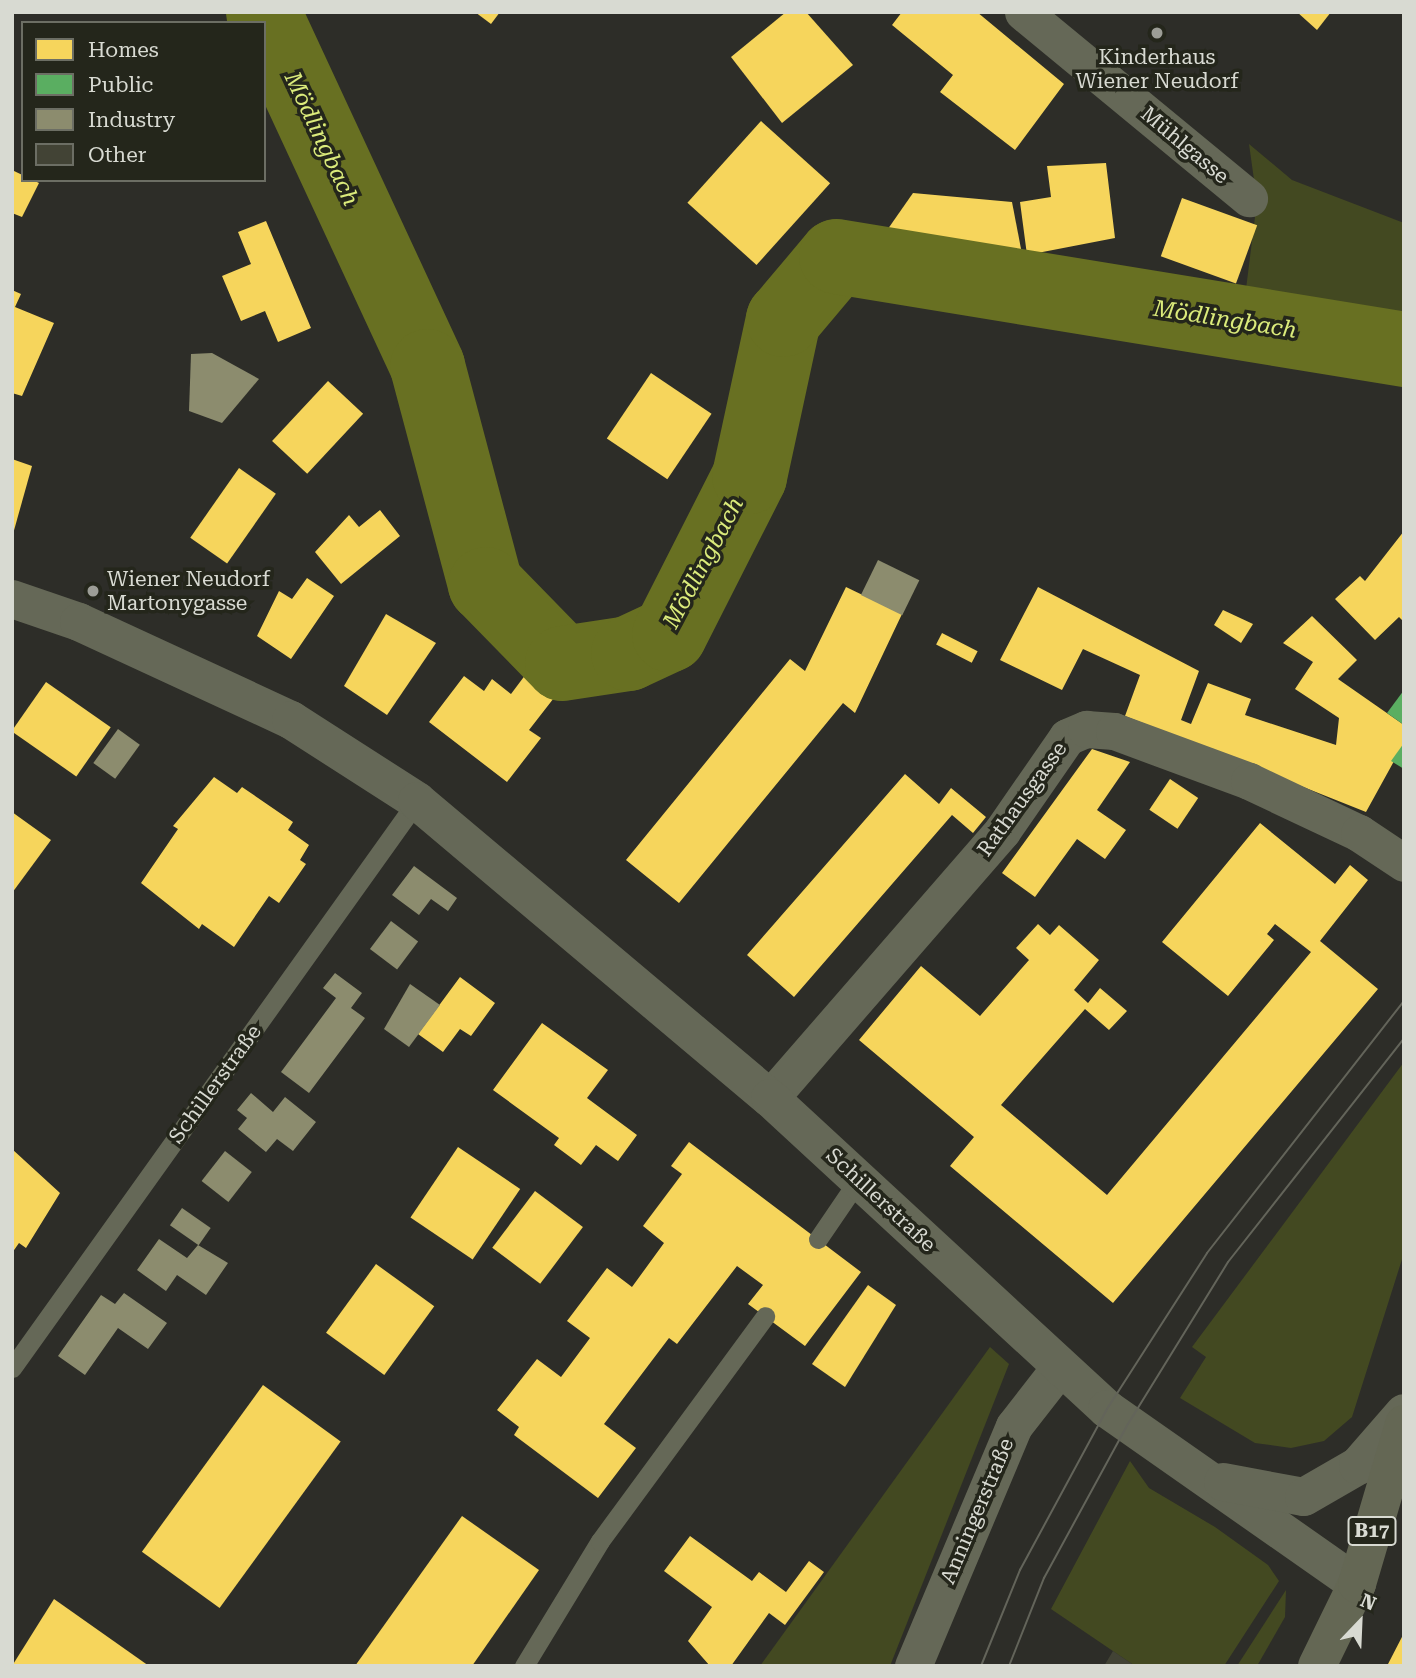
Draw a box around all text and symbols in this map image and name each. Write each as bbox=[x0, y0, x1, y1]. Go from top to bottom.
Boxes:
legend bbox=[21, 21, 266, 182]
marker: Kinderhaus Wiener Neudorf bbox=[1149, 25, 1165, 41]
text: Homes bbox=[88, 38, 159, 62]
place label: Kinderhaus Wiener Neudorf bbox=[1076, 44, 1238, 94]
water label: Mödlingbach bbox=[278, 68, 364, 210]
text: Public bbox=[88, 73, 153, 97]
street label: Mühlgasse bbox=[1136, 101, 1234, 189]
text: Industry bbox=[88, 108, 175, 132]
text: Other bbox=[88, 143, 146, 167]
water label: Mödlingbach bbox=[1151, 295, 1299, 345]
water label: Mödlingbach bbox=[658, 493, 750, 633]
place label: Wiener Neudorf Martonygasse bbox=[107, 566, 270, 616]
marker: Wiener Neudorf Martonygasse bbox=[85, 583, 101, 599]
street label: Rathausgasse bbox=[972, 737, 1072, 861]
street label: Schillerstraße bbox=[163, 1020, 267, 1148]
street label: Schillerstraße bbox=[821, 1143, 941, 1257]
street label: Anningerstraße bbox=[935, 1434, 1019, 1588]
road number: B17 bbox=[1348, 1516, 1396, 1546]
north arrow bbox=[1325, 1587, 1395, 1657]
text: N bbox=[1357, 1589, 1380, 1616]

